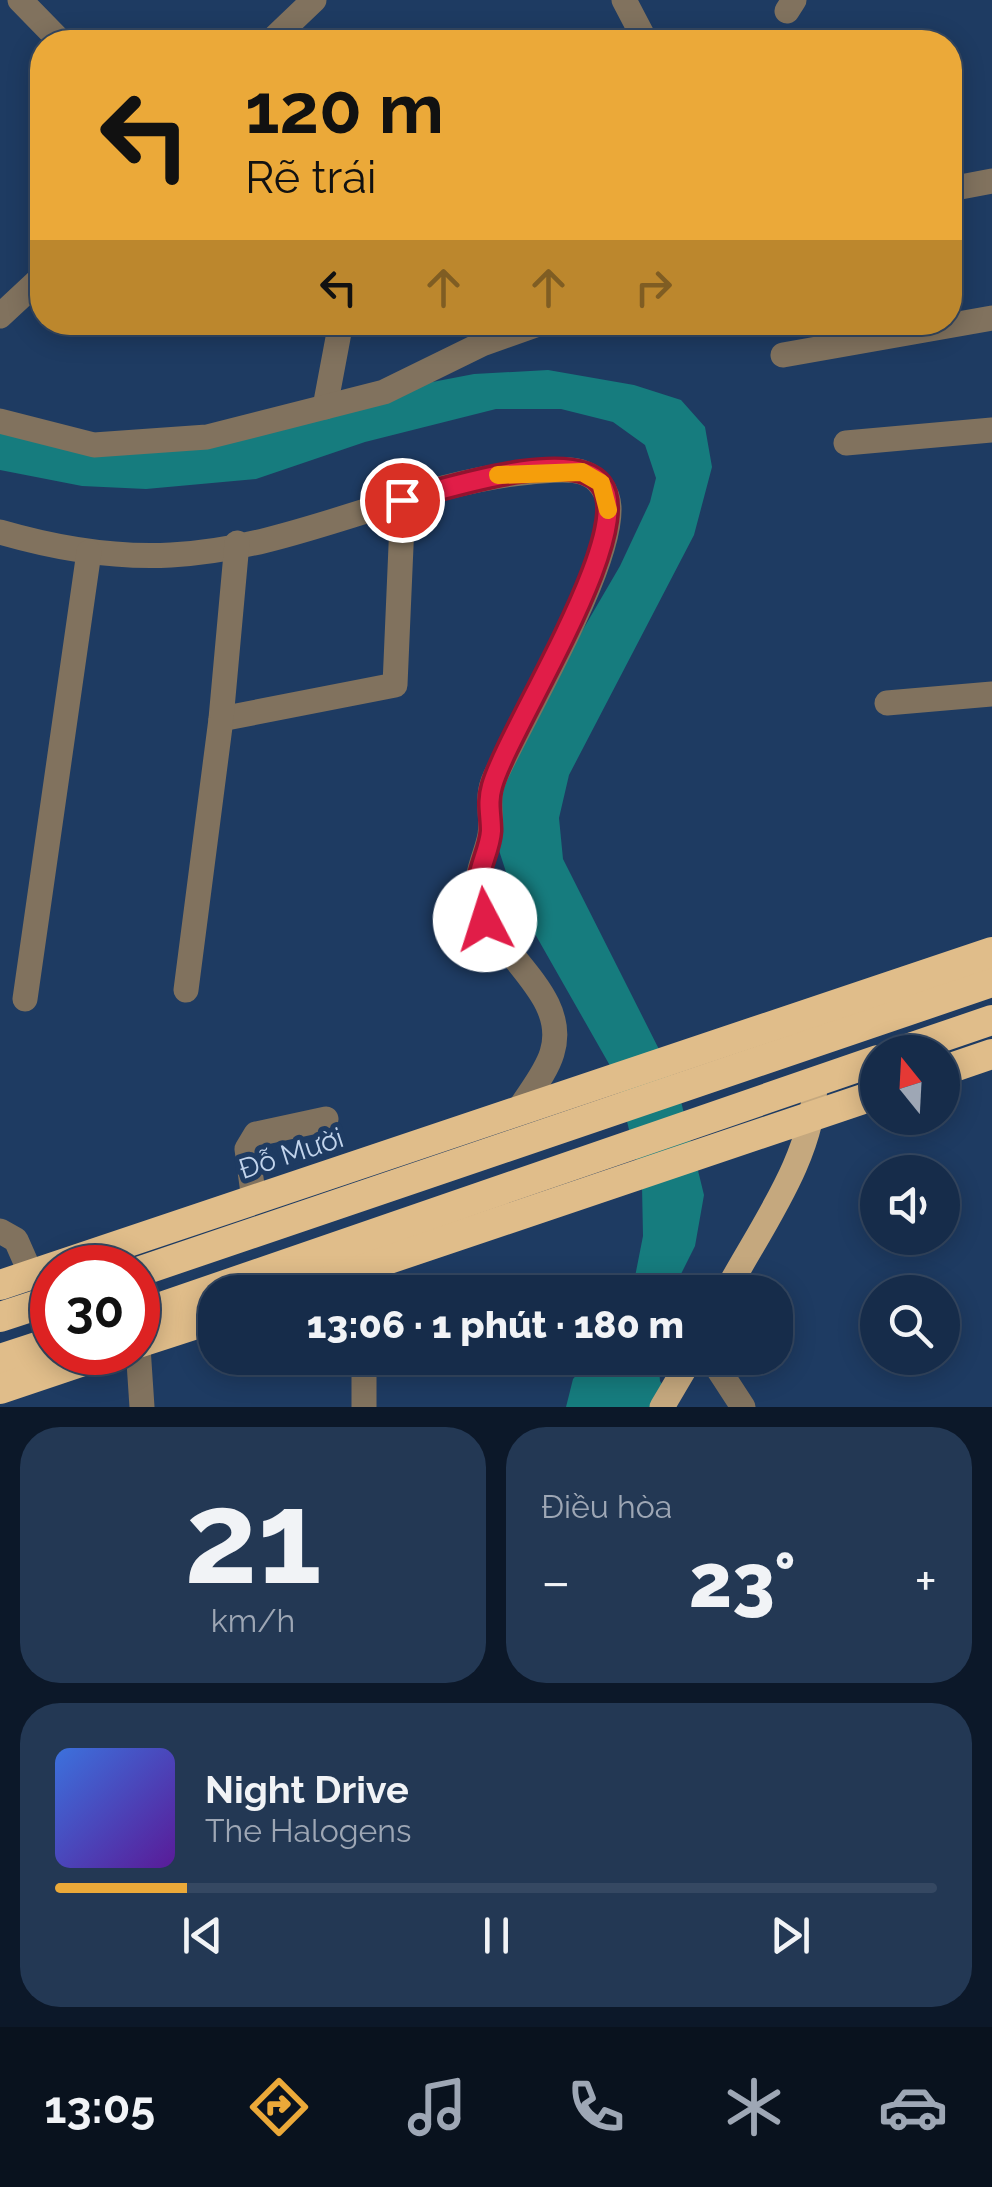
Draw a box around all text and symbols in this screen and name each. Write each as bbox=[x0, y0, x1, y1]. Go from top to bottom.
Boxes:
text: 120 m bbox=[245, 67, 444, 149]
icon: left bbox=[80, 70, 210, 200]
text: Rẽ trái bbox=[245, 151, 377, 204]
icon: left bbox=[311, 260, 366, 315]
icon: ahead bbox=[416, 260, 471, 315]
icon: ahead bbox=[521, 260, 576, 315]
icon: right bbox=[626, 260, 681, 315]
pin bbox=[360, 458, 445, 543]
icon: arrive bbox=[375, 473, 430, 528]
position arrow bbox=[433, 868, 537, 972]
north arrow bbox=[860, 1035, 960, 1135]
map controls bbox=[860, 1035, 960, 1375]
street label: Đỗ Mười bbox=[235, 1121, 348, 1186]
button: sound bbox=[860, 1155, 960, 1255]
speed limit sign: 30 bbox=[30, 1245, 160, 1375]
button: search bbox=[860, 1275, 960, 1375]
text: 13:06 · 1 phút · 180 m bbox=[307, 1302, 684, 1347]
text: 21 bbox=[184, 1461, 322, 1613]
text: Điều hòa bbox=[541, 1488, 672, 1525]
text: 23° bbox=[689, 1536, 796, 1625]
text: − bbox=[541, 1549, 571, 1614]
text: + bbox=[914, 1549, 937, 1614]
text: km/h bbox=[211, 1602, 295, 1639]
text: Night Drive bbox=[205, 1767, 409, 1812]
text: The Halogens bbox=[205, 1812, 411, 1849]
icon: previous bbox=[175, 1908, 230, 1963]
icon: pause bbox=[469, 1908, 524, 1963]
icon: next bbox=[763, 1908, 818, 1963]
icon: directions bbox=[244, 2072, 314, 2142]
icon: music bbox=[402, 2072, 472, 2142]
icon: phone bbox=[561, 2072, 631, 2142]
icon: climate bbox=[719, 2072, 789, 2142]
icon: car bbox=[878, 2072, 948, 2142]
text: 13:05 bbox=[44, 2081, 155, 2134]

